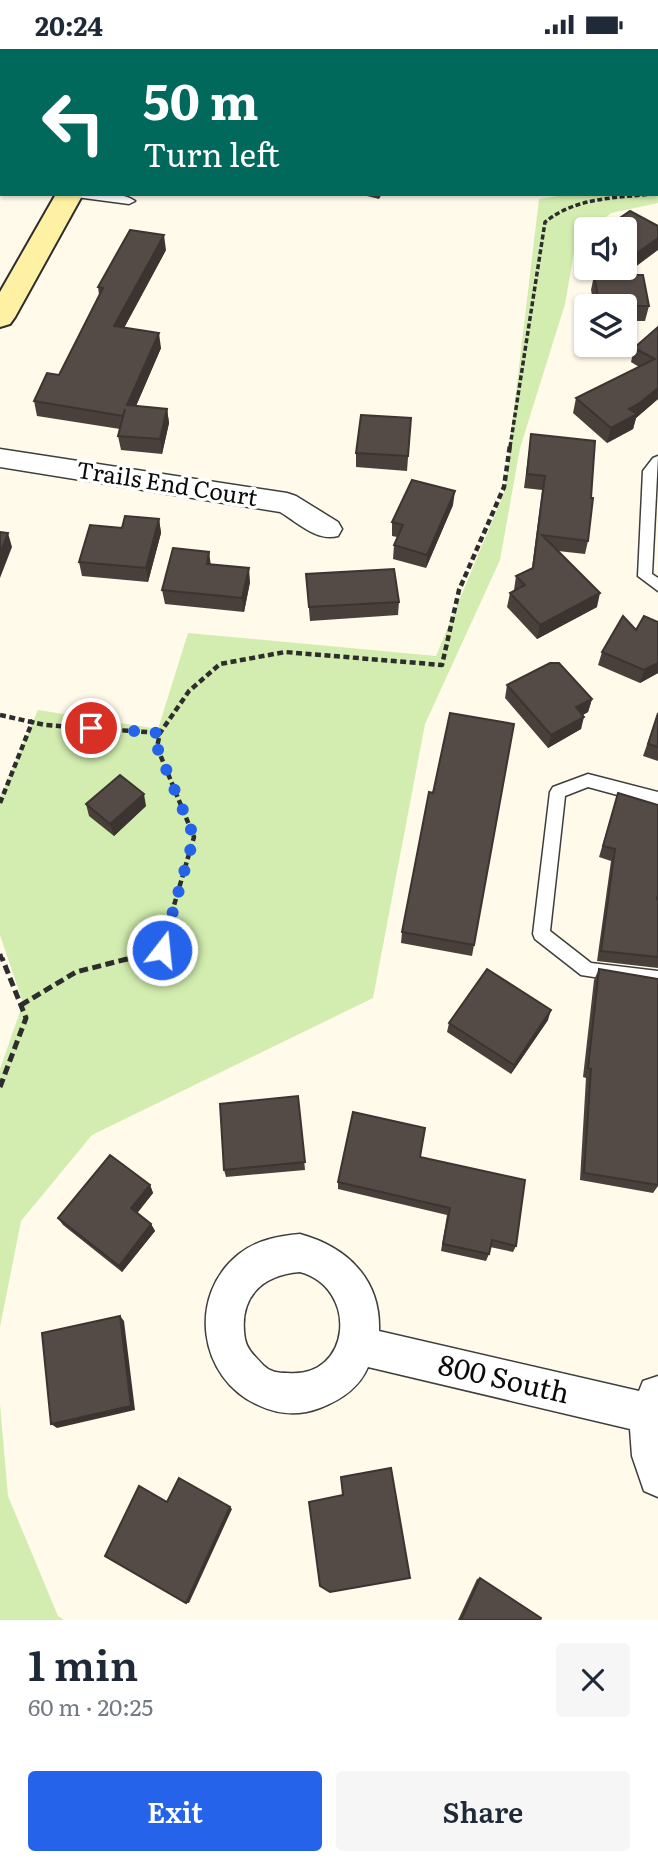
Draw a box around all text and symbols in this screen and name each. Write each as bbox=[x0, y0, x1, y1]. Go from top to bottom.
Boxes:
text: 20:24 bbox=[35, 5, 103, 44]
text: 50 m bbox=[143, 62, 259, 135]
icon: left bbox=[28, 77, 119, 168]
text: Turn left bbox=[143, 129, 280, 177]
map controls bbox=[574, 217, 637, 357]
button: sound bbox=[574, 217, 637, 280]
button: layers bbox=[574, 294, 637, 357]
street label: Trails End Court bbox=[74, 451, 261, 513]
pin bbox=[61, 698, 121, 758]
icon: arrive bbox=[72, 709, 110, 747]
position arrow bbox=[125, 913, 199, 987]
street label: 800 South bbox=[435, 1342, 574, 1412]
text: 1 min bbox=[28, 1632, 138, 1694]
button: close bbox=[556, 1643, 630, 1717]
text: 60 m · 20:25 bbox=[28, 1689, 153, 1723]
button: Exit bbox=[28, 1771, 322, 1851]
button: Share bbox=[336, 1771, 630, 1851]

